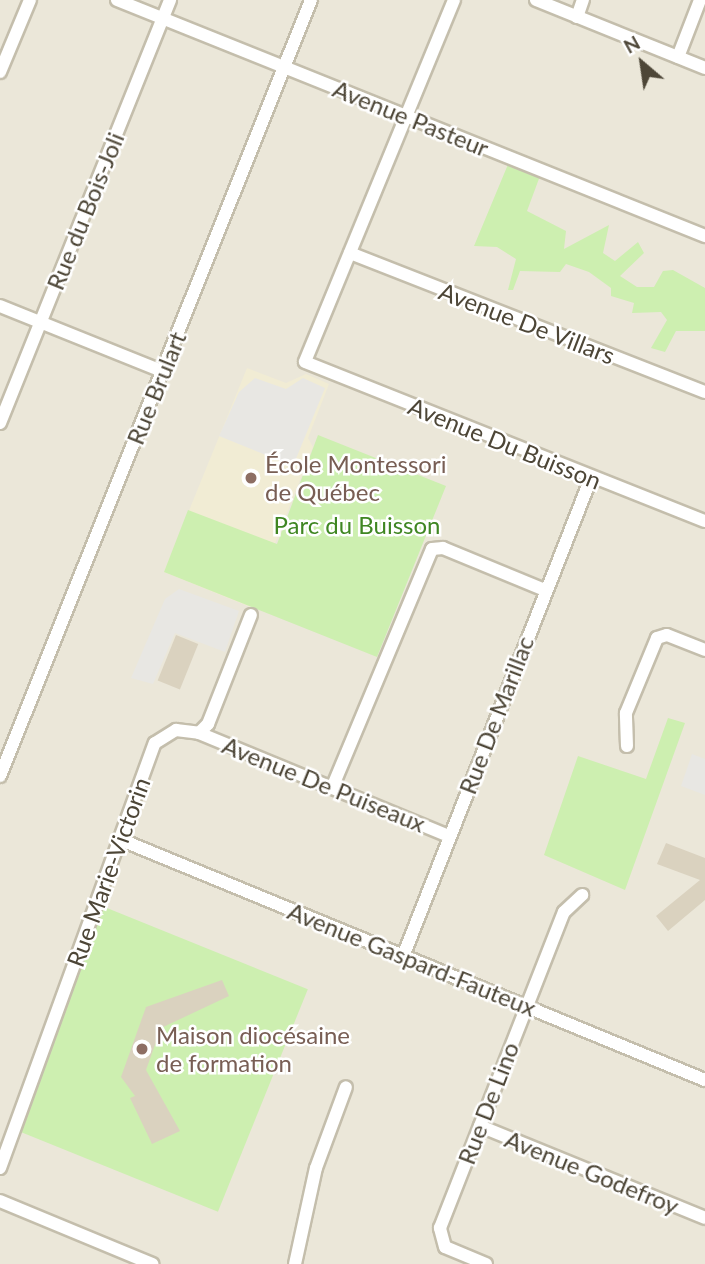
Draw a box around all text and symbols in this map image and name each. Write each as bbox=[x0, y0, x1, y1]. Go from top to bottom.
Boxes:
north arrow bbox=[607, 28, 677, 98]
text: N bbox=[620, 31, 644, 58]
street label: Avenue Pasteur bbox=[329, 74, 493, 162]
street label: Rue du Bois-Joli bbox=[40, 128, 130, 294]
street label: Avenue De Villars bbox=[435, 276, 619, 370]
street label: Rue Brulart bbox=[120, 327, 192, 449]
street label: Avenue Du Buisson bbox=[404, 391, 606, 495]
place label: École Montessori de Québec bbox=[265, 450, 446, 506]
marker: École Montessori de Québec bbox=[243, 470, 259, 486]
park label: Parc du Buisson bbox=[274, 511, 440, 539]
street label: Rue De Marillac bbox=[453, 632, 539, 798]
street label: Avenue De Puiseaux bbox=[218, 730, 430, 838]
street label: Rue Marie-Victorin bbox=[60, 773, 156, 971]
street label: Avenue Gaspard-Fauteux bbox=[284, 896, 540, 1022]
place label: Maison diocésaine de formation bbox=[156, 1021, 350, 1077]
street label: Rue De Lino bbox=[451, 1038, 525, 1168]
marker: Maison diocésaine de formation bbox=[134, 1041, 150, 1057]
street label: Avenue Godefroy bbox=[501, 1124, 683, 1220]

